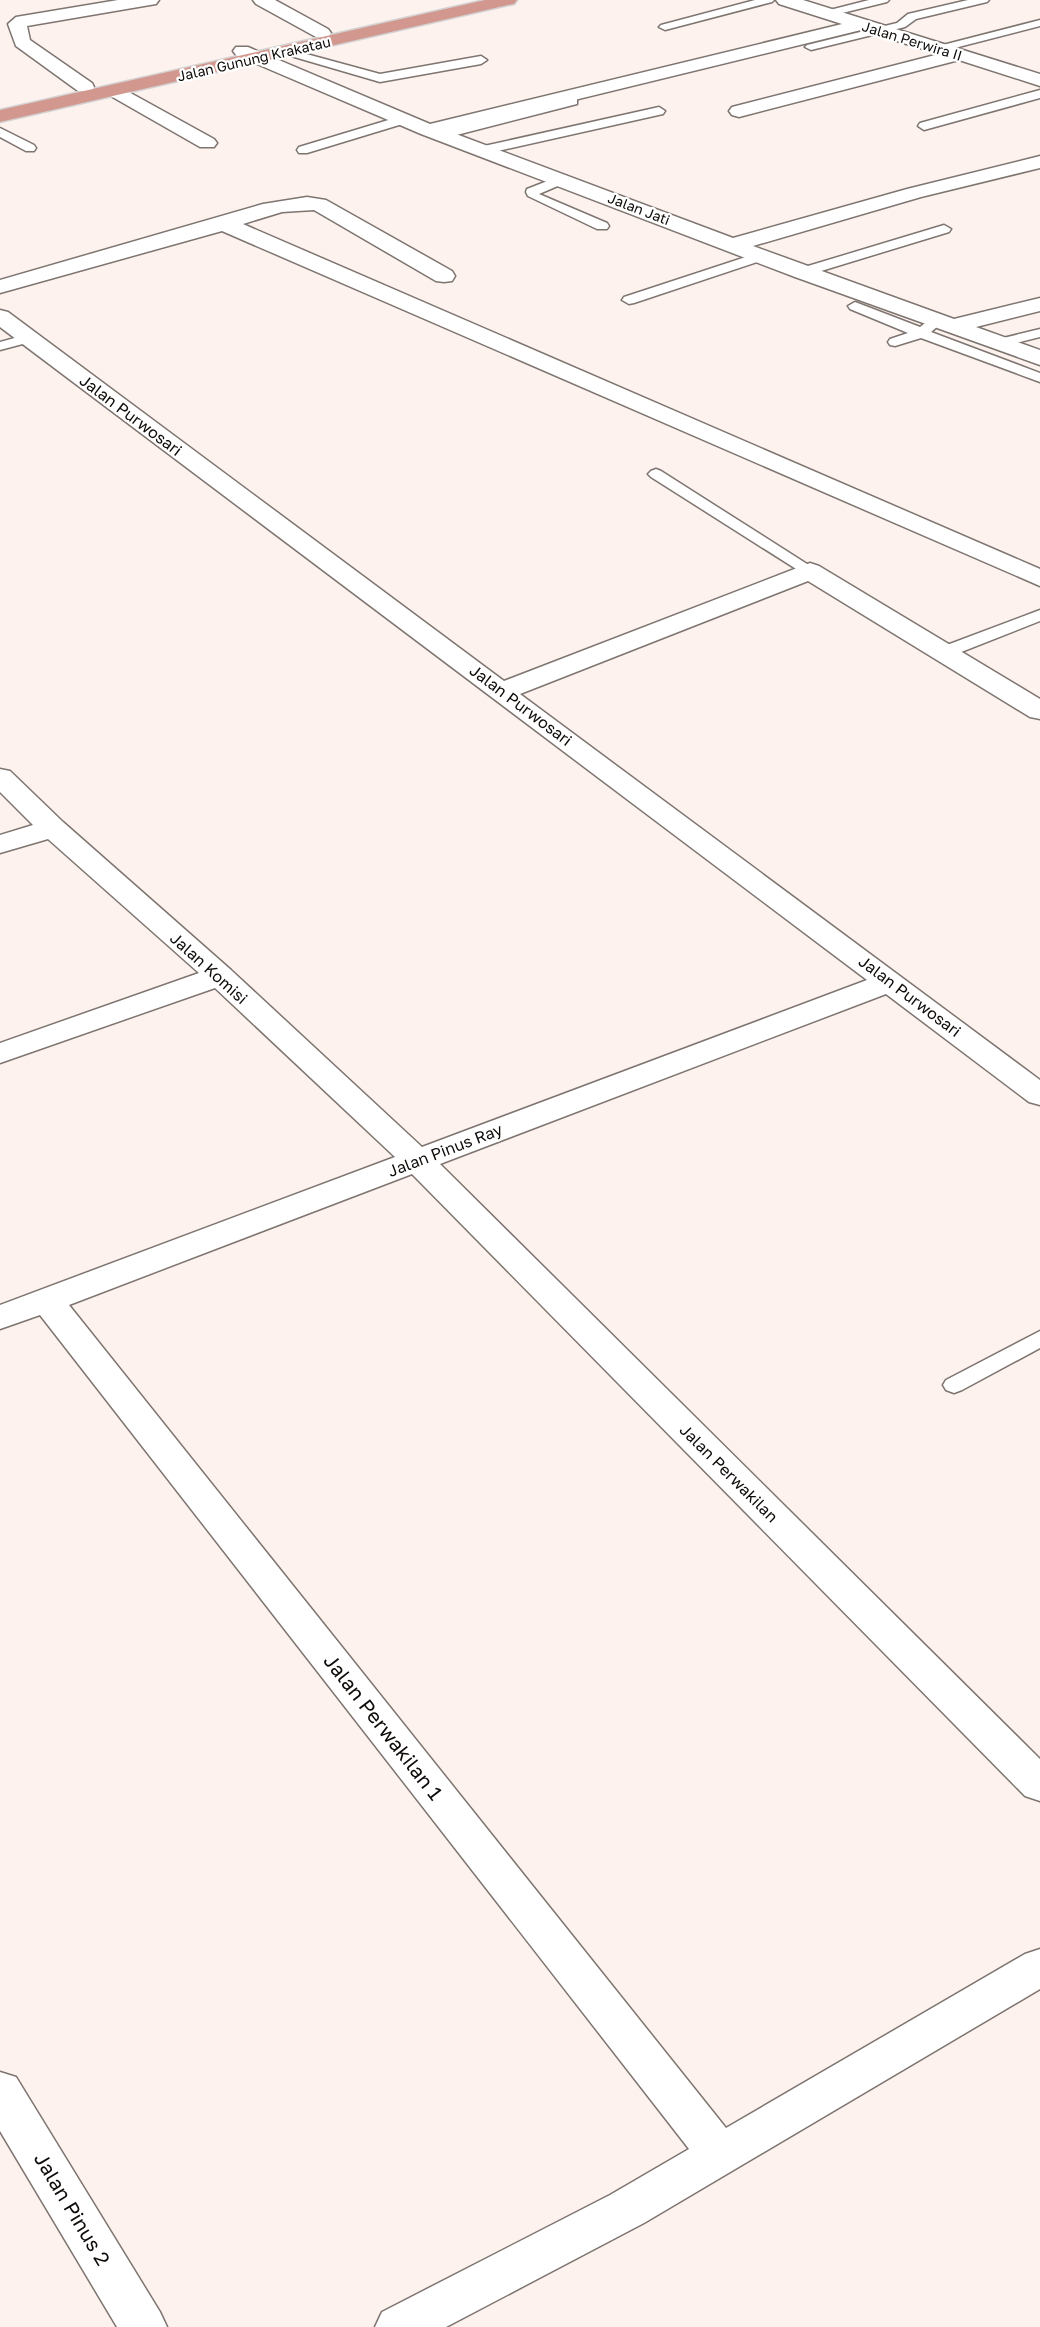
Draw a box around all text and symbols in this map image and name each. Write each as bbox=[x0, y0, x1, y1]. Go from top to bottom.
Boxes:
street label: Jalan Perwira II bbox=[860, 17, 964, 64]
street label: Jalan Gunung Krakatau bbox=[176, 33, 332, 84]
street label: Jalan Jati bbox=[606, 189, 673, 228]
street label: Jalan Purwosari bbox=[76, 370, 186, 460]
street label: Jalan Purwosari bbox=[466, 660, 576, 750]
street label: Jalan Komisi bbox=[166, 928, 252, 1008]
street label: Jalan Purwosari bbox=[855, 951, 965, 1041]
street label: Jalan Pinus Ray bbox=[385, 1119, 505, 1181]
street label: Jalan Perwakilan bbox=[676, 1420, 782, 1526]
street label: Jalan Perwakilan 1 bbox=[319, 1649, 448, 1804]
street label: Jalan Pinus 2 bbox=[30, 2148, 116, 2269]

